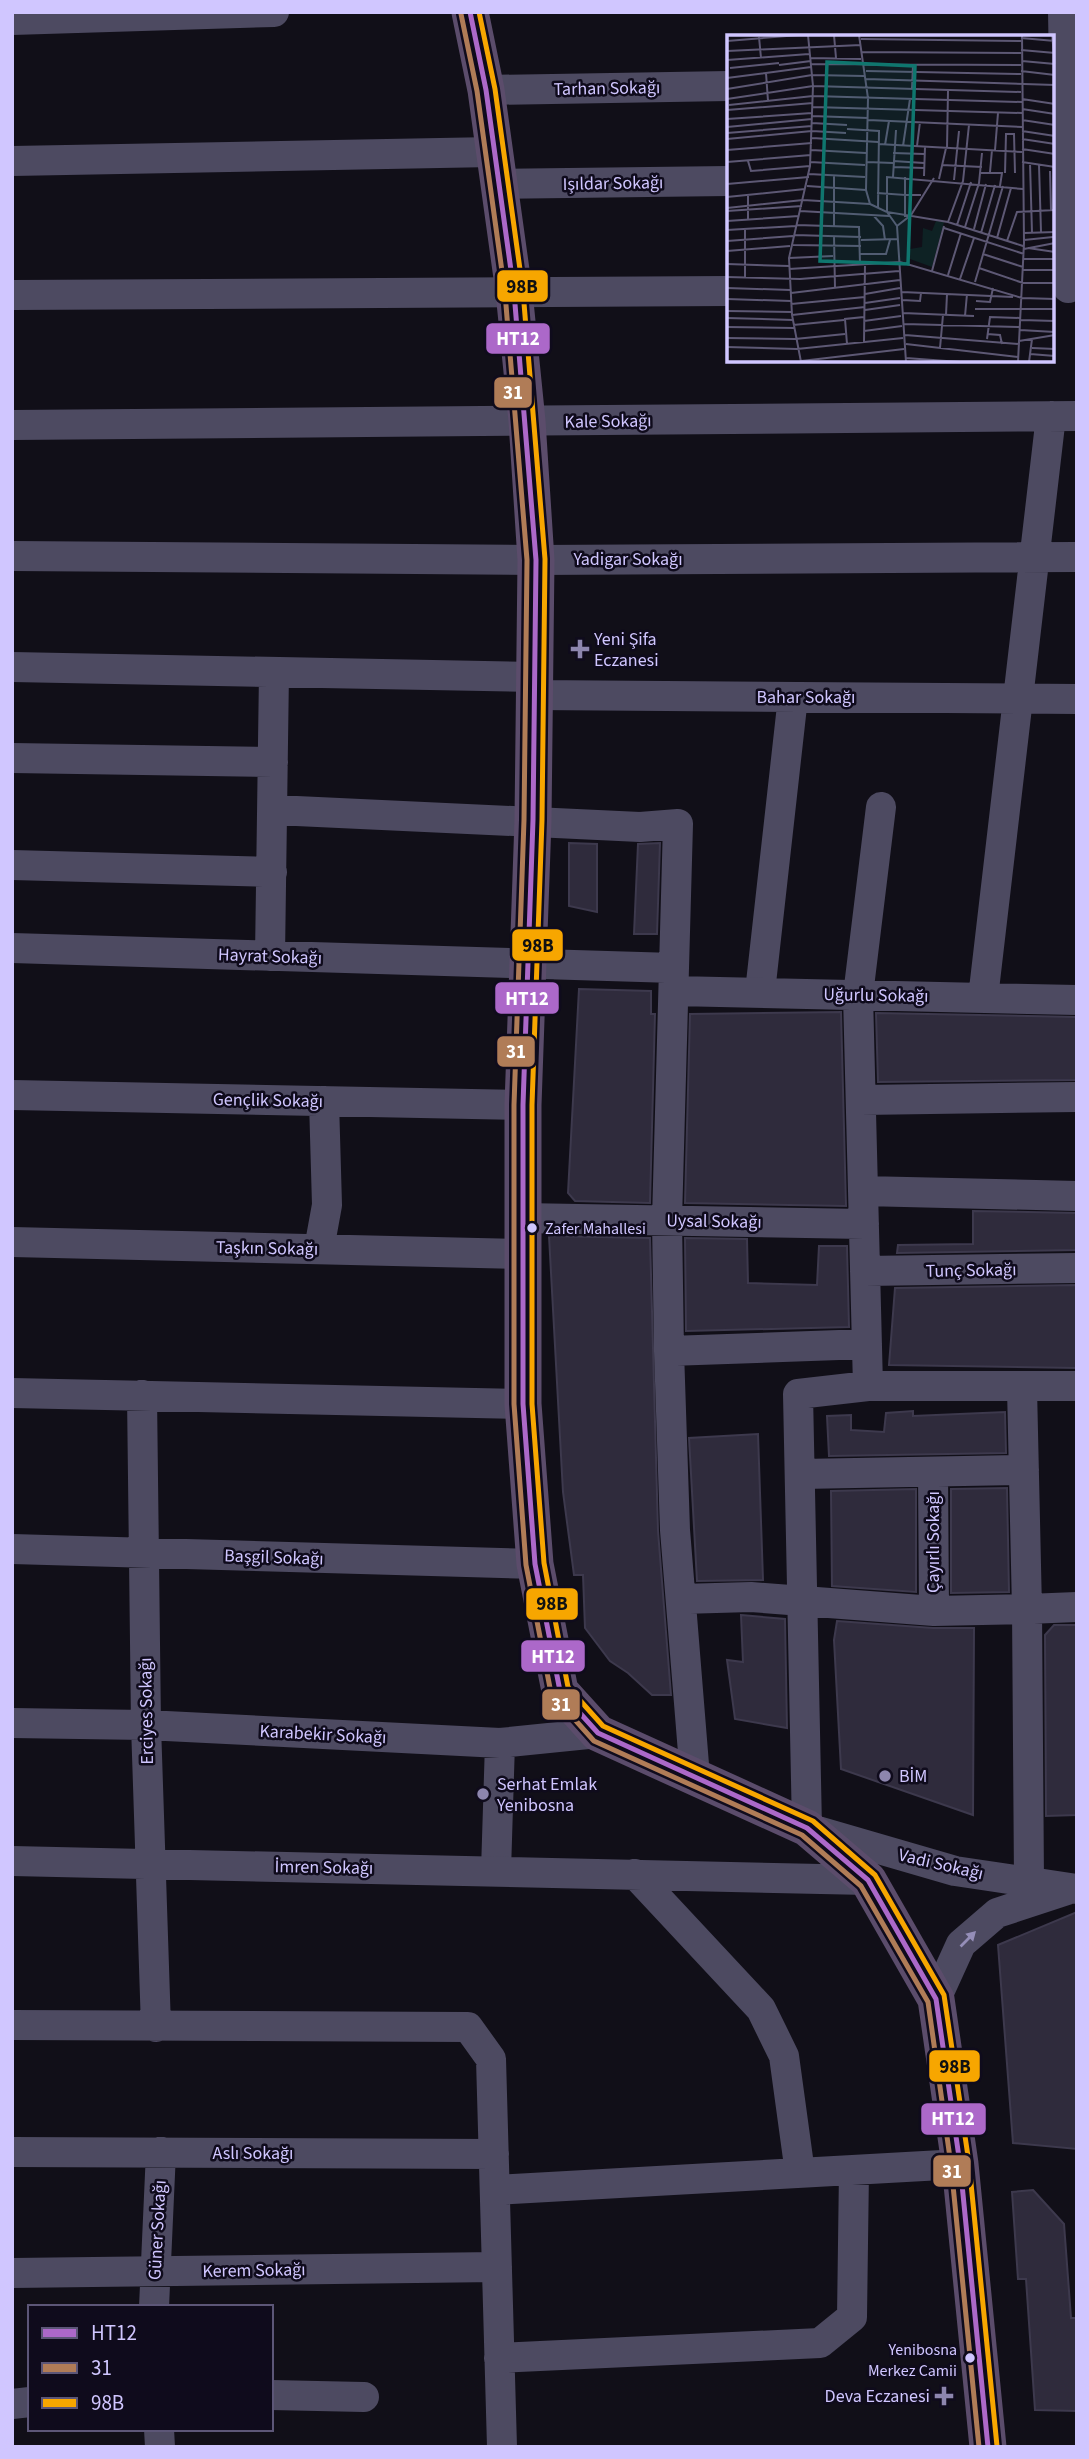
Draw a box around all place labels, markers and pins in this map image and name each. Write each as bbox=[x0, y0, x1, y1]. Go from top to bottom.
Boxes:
place label: Yeni Şifa Eczanesi bbox=[593, 627, 659, 673]
marker: Yeni Şifa Eczanesi bbox=[572, 641, 588, 657]
place label: Zafer Mahallesi bbox=[545, 1218, 646, 1240]
marker: Zafer Mahallesi bbox=[525, 1221, 539, 1235]
place label: BİM bbox=[899, 1764, 927, 1789]
marker: BİM bbox=[877, 1768, 893, 1784]
place label: Serhat Emlak Yenibosna bbox=[496, 1772, 597, 1818]
marker: Serhat Emlak Yenibosna bbox=[475, 1786, 491, 1802]
place label: Yenibosna Merkez Camii bbox=[868, 2339, 957, 2382]
marker: Yenibosna Merkez Camii bbox=[963, 2351, 977, 2365]
place label: Deva Eczanesi bbox=[825, 2384, 930, 2409]
marker: Deva Eczanesi bbox=[936, 2388, 952, 2404]

